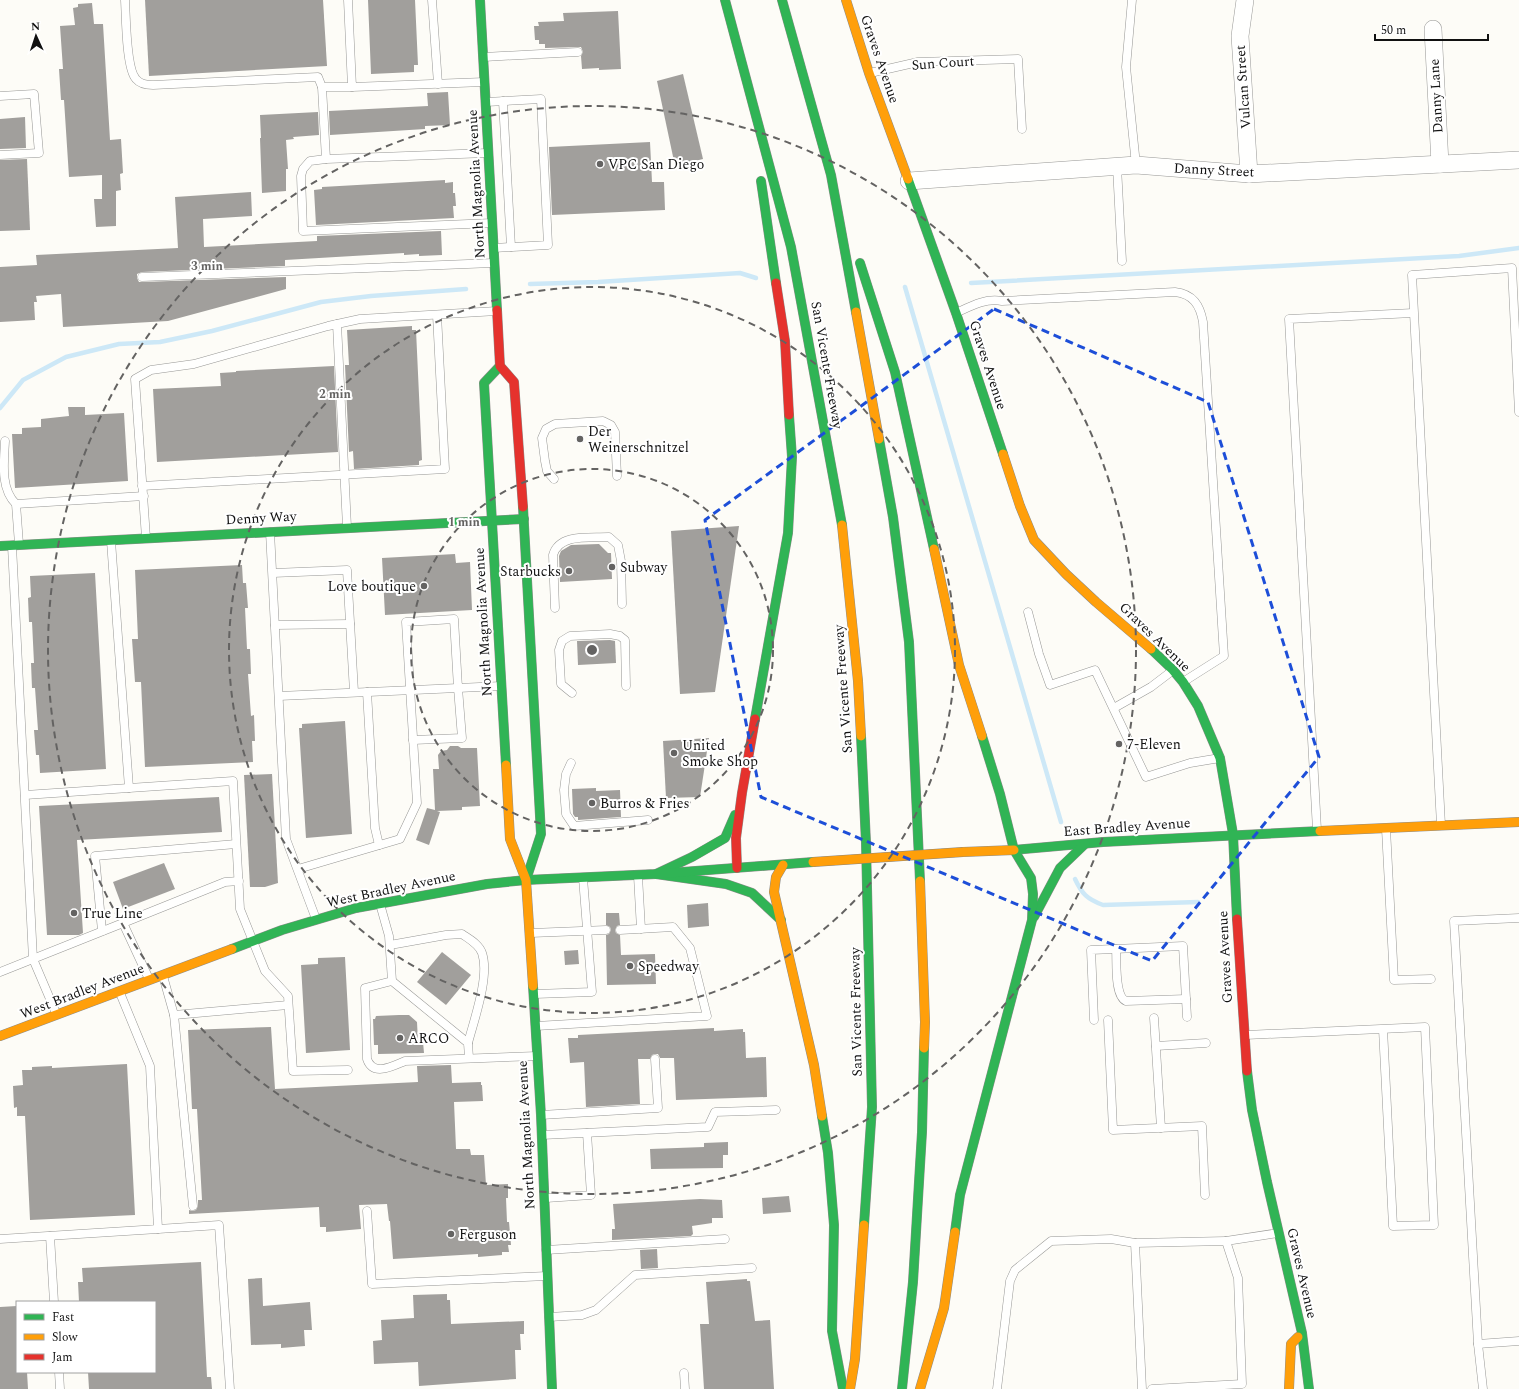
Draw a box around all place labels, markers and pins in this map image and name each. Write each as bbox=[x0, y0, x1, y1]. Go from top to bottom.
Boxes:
place label: VPC San Diego bbox=[608, 154, 704, 175]
marker: VPC San Diego bbox=[595, 159, 605, 169]
place label: Der Weinerschnitzel bbox=[588, 421, 689, 458]
marker: Der Weinerschnitzel bbox=[575, 434, 585, 444]
place label: Subway bbox=[620, 557, 668, 578]
place label: Starbucks bbox=[500, 561, 561, 582]
marker: Subway bbox=[607, 562, 617, 572]
marker: Starbucks bbox=[564, 566, 574, 576]
place label: Love boutique bbox=[327, 576, 416, 597]
marker: Love boutique bbox=[419, 581, 429, 591]
centre of rings bbox=[585, 643, 599, 657]
place label: 7-Eleven bbox=[1127, 734, 1181, 755]
place label: United Smoke Shop bbox=[682, 735, 758, 772]
marker: 7-Eleven bbox=[1114, 739, 1124, 749]
marker: United Smoke Shop bbox=[669, 748, 679, 758]
place label: Burros & Fries bbox=[600, 793, 689, 814]
marker: Burros & Fries bbox=[587, 798, 597, 808]
place label: True Line bbox=[82, 903, 143, 924]
marker: True Line bbox=[69, 908, 79, 918]
place label: Speedway bbox=[638, 956, 700, 977]
marker: Speedway bbox=[625, 961, 635, 971]
place label: ARCO bbox=[408, 1028, 449, 1049]
marker: ARCO bbox=[395, 1033, 405, 1043]
place label: Ferguson bbox=[459, 1224, 517, 1245]
marker: Ferguson bbox=[446, 1229, 456, 1239]

